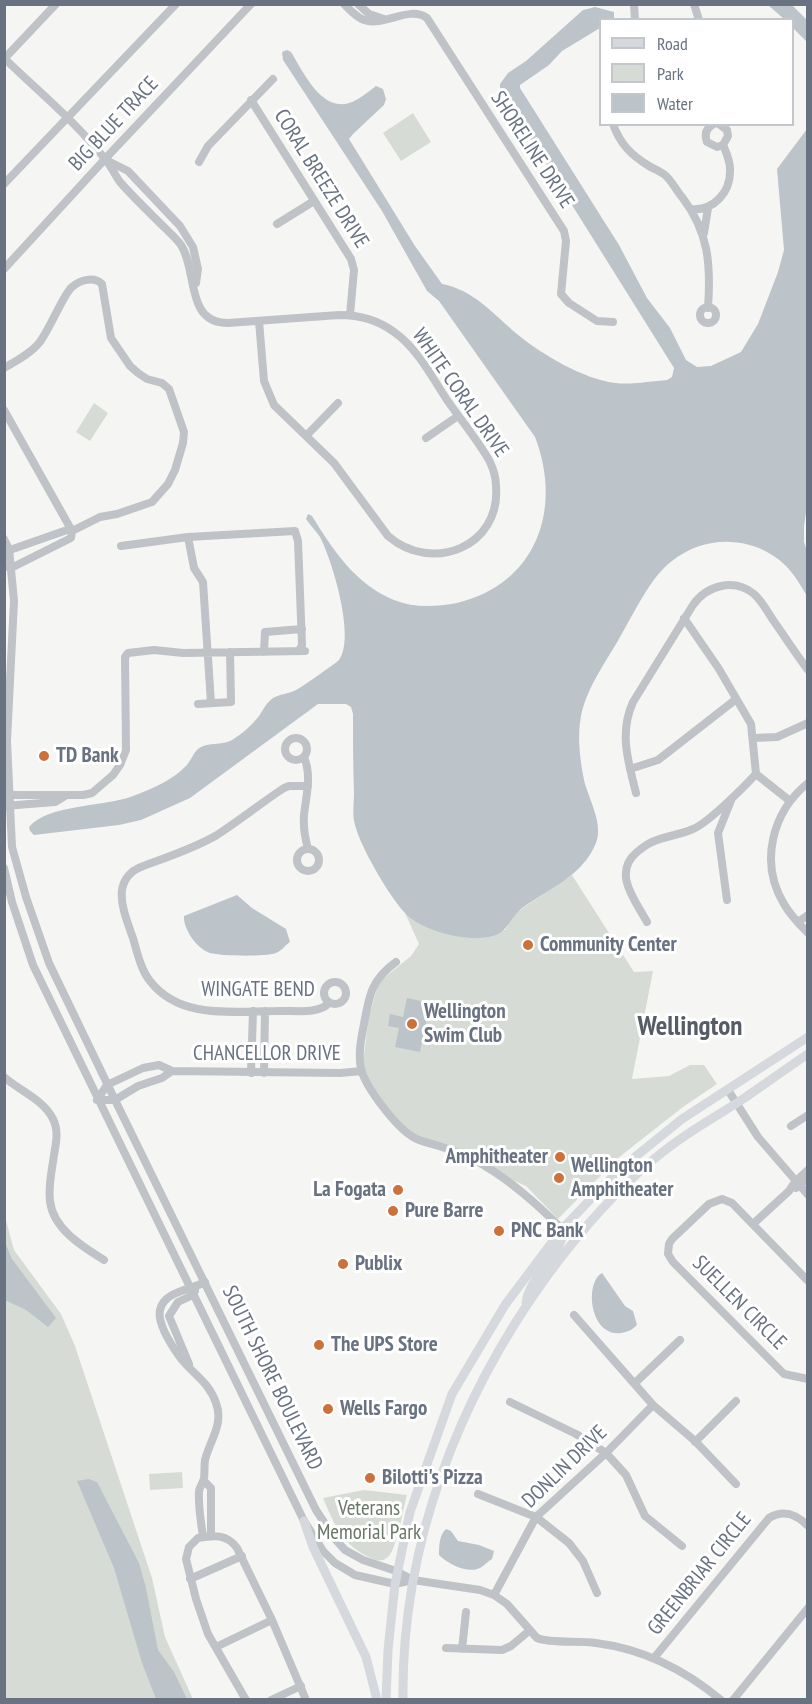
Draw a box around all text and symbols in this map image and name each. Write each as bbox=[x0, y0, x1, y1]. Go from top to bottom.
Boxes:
legend bbox=[599, 18, 794, 126]
text: Road bbox=[657, 32, 688, 55]
text: Park bbox=[657, 62, 684, 85]
street label: BIG BLUE TRACE bbox=[64, 72, 164, 176]
street label: SHORELINE DRIVE bbox=[485, 87, 579, 213]
text: Water bbox=[657, 92, 693, 115]
street label: CORAL BREEZE DRIVE bbox=[268, 105, 374, 253]
street label: WHITE CORAL DRIVE bbox=[406, 324, 514, 462]
place label: TD Bank bbox=[56, 743, 119, 769]
marker: TD Bank bbox=[37, 749, 51, 763]
place label: Community Center bbox=[540, 932, 677, 958]
marker: Community Center bbox=[521, 938, 535, 952]
street label: WINGATE BEND bbox=[201, 977, 315, 1003]
place label: Wellington Swim Club bbox=[424, 999, 506, 1049]
district label: Wellington bbox=[638, 1011, 742, 1043]
marker: Wellington Swim Club bbox=[405, 1017, 419, 1031]
street label: CHANCELLOR DRIVE bbox=[193, 1041, 341, 1067]
place label: Amphitheater bbox=[446, 1144, 548, 1170]
marker: Amphitheater bbox=[553, 1150, 567, 1164]
place label: Wellington Amphitheater bbox=[571, 1153, 673, 1203]
marker: Wellington Amphitheater bbox=[552, 1171, 566, 1185]
place label: La Fogata bbox=[313, 1177, 386, 1203]
marker: La Fogata bbox=[391, 1183, 405, 1197]
place label: Pure Barre bbox=[405, 1198, 484, 1224]
marker: Pure Barre bbox=[386, 1204, 400, 1218]
place label: PNC Bank bbox=[511, 1218, 583, 1244]
marker: PNC Bank bbox=[492, 1224, 506, 1238]
place label: Publix bbox=[355, 1251, 402, 1277]
street label: SUELLEN CIRCLE bbox=[687, 1251, 791, 1355]
marker: Publix bbox=[336, 1257, 350, 1271]
street label: SOUTH SHORE BOULEVARD bbox=[216, 1282, 328, 1474]
place label: The UPS Store bbox=[331, 1332, 438, 1358]
marker: The UPS Store bbox=[312, 1338, 326, 1352]
place label: Wells Fargo bbox=[340, 1396, 427, 1422]
marker: Wells Fargo bbox=[321, 1402, 335, 1416]
street label: DONLIN DRIVE bbox=[517, 1420, 613, 1514]
place label: Bilotti's Pizza bbox=[382, 1465, 483, 1491]
marker: Bilotti's Pizza bbox=[363, 1471, 377, 1485]
park label: Veterans Memorial Park bbox=[317, 1496, 421, 1546]
street label: GREENBRIAR CIRCLE bbox=[643, 1508, 757, 1640]

